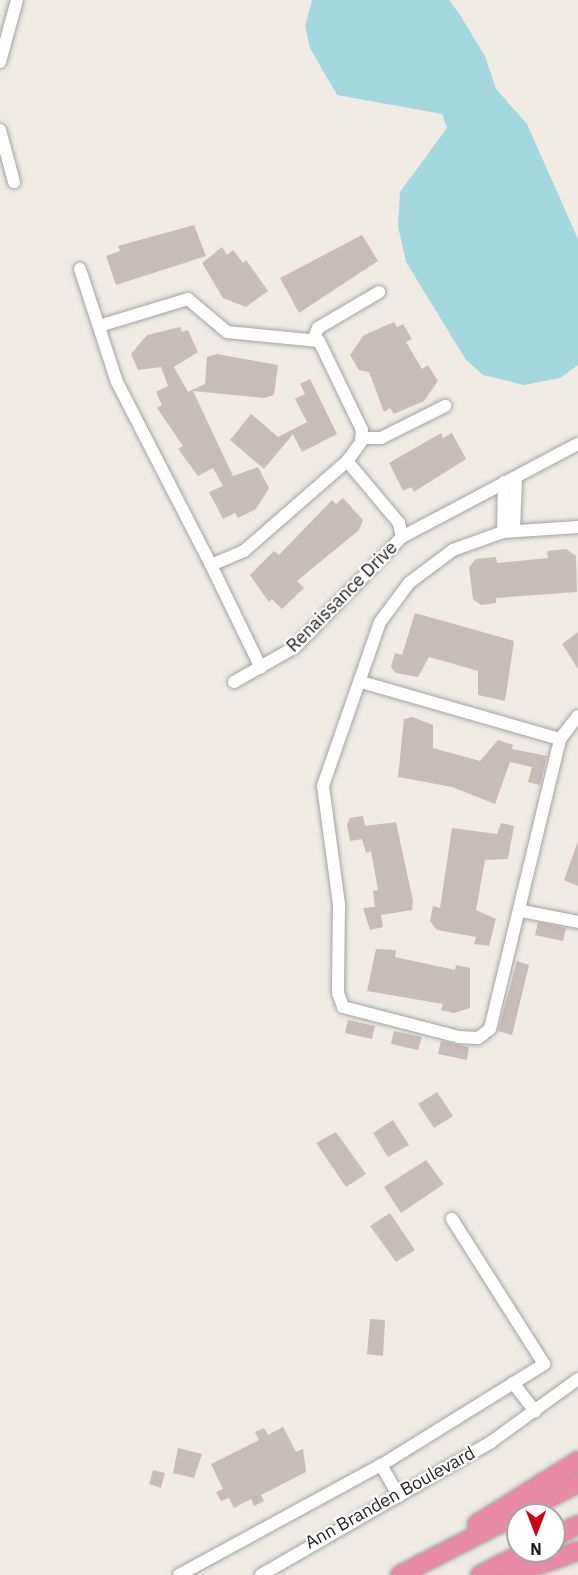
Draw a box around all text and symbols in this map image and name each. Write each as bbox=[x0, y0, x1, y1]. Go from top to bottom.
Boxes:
street label: Renaissance Drive bbox=[282, 537, 402, 657]
street label: Ann Branden Boulevard bbox=[301, 1442, 479, 1554]
north arrow bbox=[506, 1503, 566, 1563]
text: N bbox=[530, 1539, 542, 1559]

